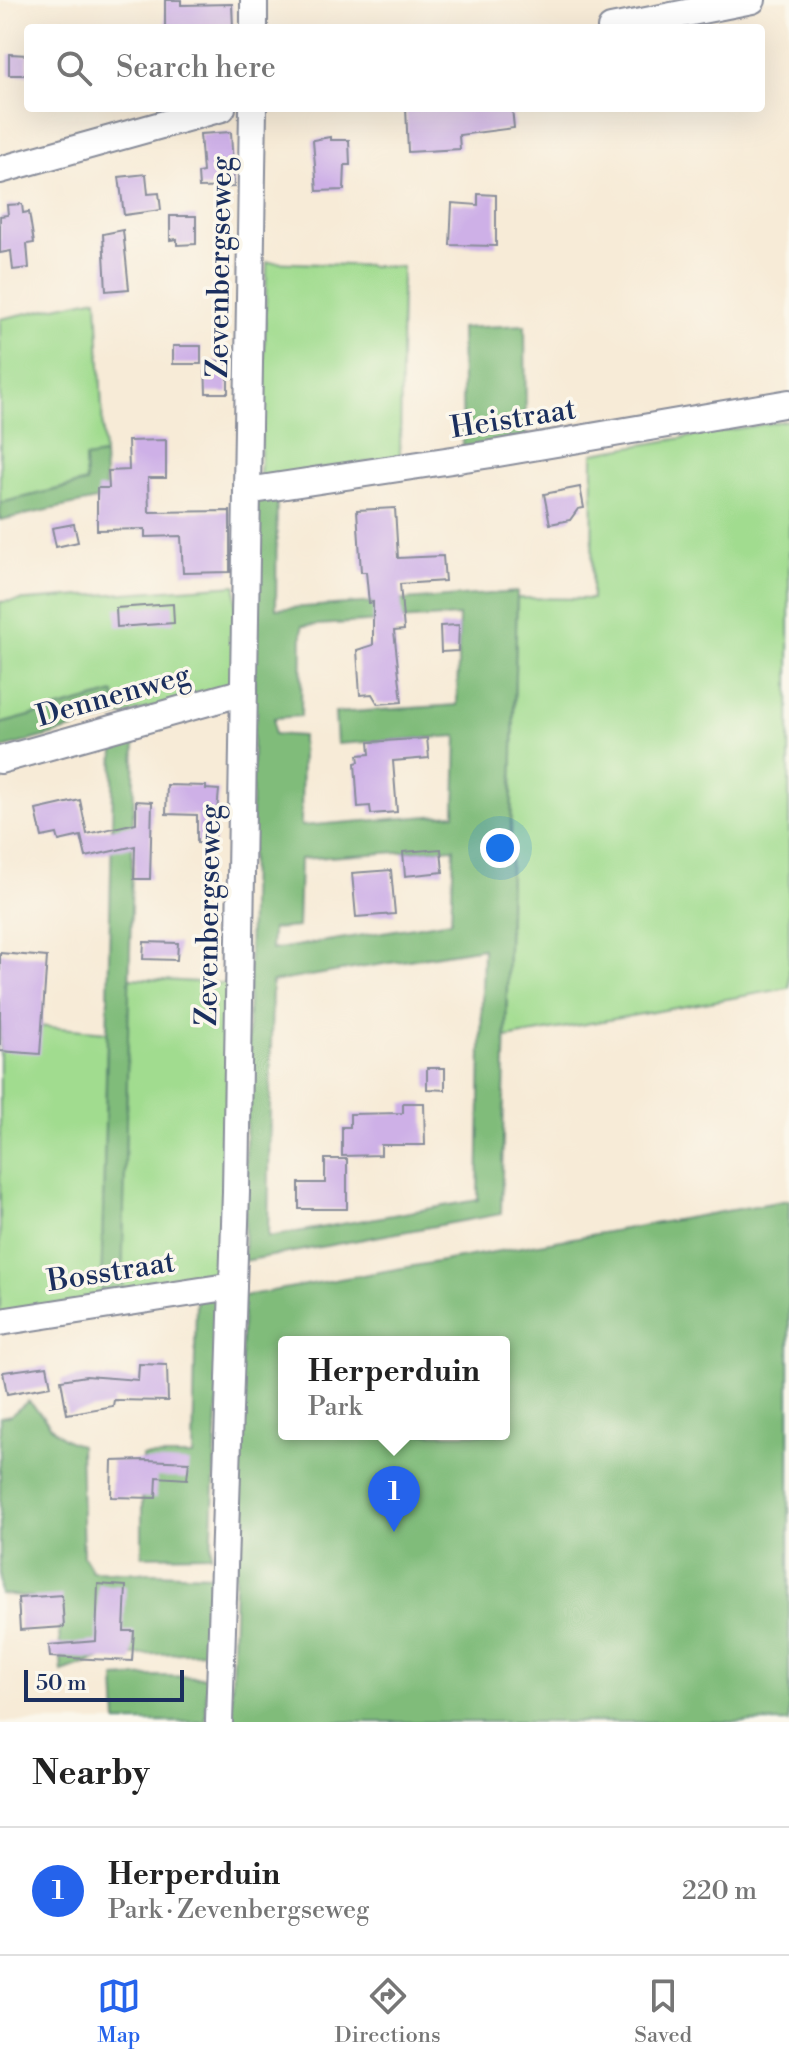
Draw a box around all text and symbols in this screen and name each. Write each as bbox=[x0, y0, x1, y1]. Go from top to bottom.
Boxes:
search box bbox=[24, 24, 765, 112]
icon: search bbox=[52, 46, 96, 90]
text: Search here bbox=[116, 49, 276, 87]
street label: Zevenbergseweg bbox=[199, 155, 241, 378]
street label: Heistraat bbox=[448, 390, 579, 448]
street label: Dennenweg bbox=[32, 656, 195, 736]
street label: Zevenbergseweg bbox=[188, 803, 230, 1026]
your location bbox=[480, 828, 520, 868]
street label: Bosstraat bbox=[44, 1243, 178, 1301]
popup bbox=[278, 1336, 510, 1440]
text: Herperduin bbox=[308, 1353, 480, 1391]
text: Park bbox=[308, 1391, 362, 1423]
pin: 1 bbox=[368, 1466, 420, 1532]
scale bar bbox=[24, 1666, 184, 1702]
text: 50 m bbox=[36, 1670, 87, 1697]
text: Nearby bbox=[32, 1753, 150, 1795]
text: Herperduin bbox=[108, 1856, 280, 1894]
text: 1 bbox=[52, 1875, 64, 1907]
text: 220 m bbox=[682, 1875, 757, 1907]
text: Park · Zevenbergseweg bbox=[108, 1894, 370, 1926]
tab: Map bbox=[97, 1974, 141, 2049]
tab: Directions bbox=[335, 1974, 441, 2049]
tab: Saved bbox=[634, 1974, 692, 2049]

